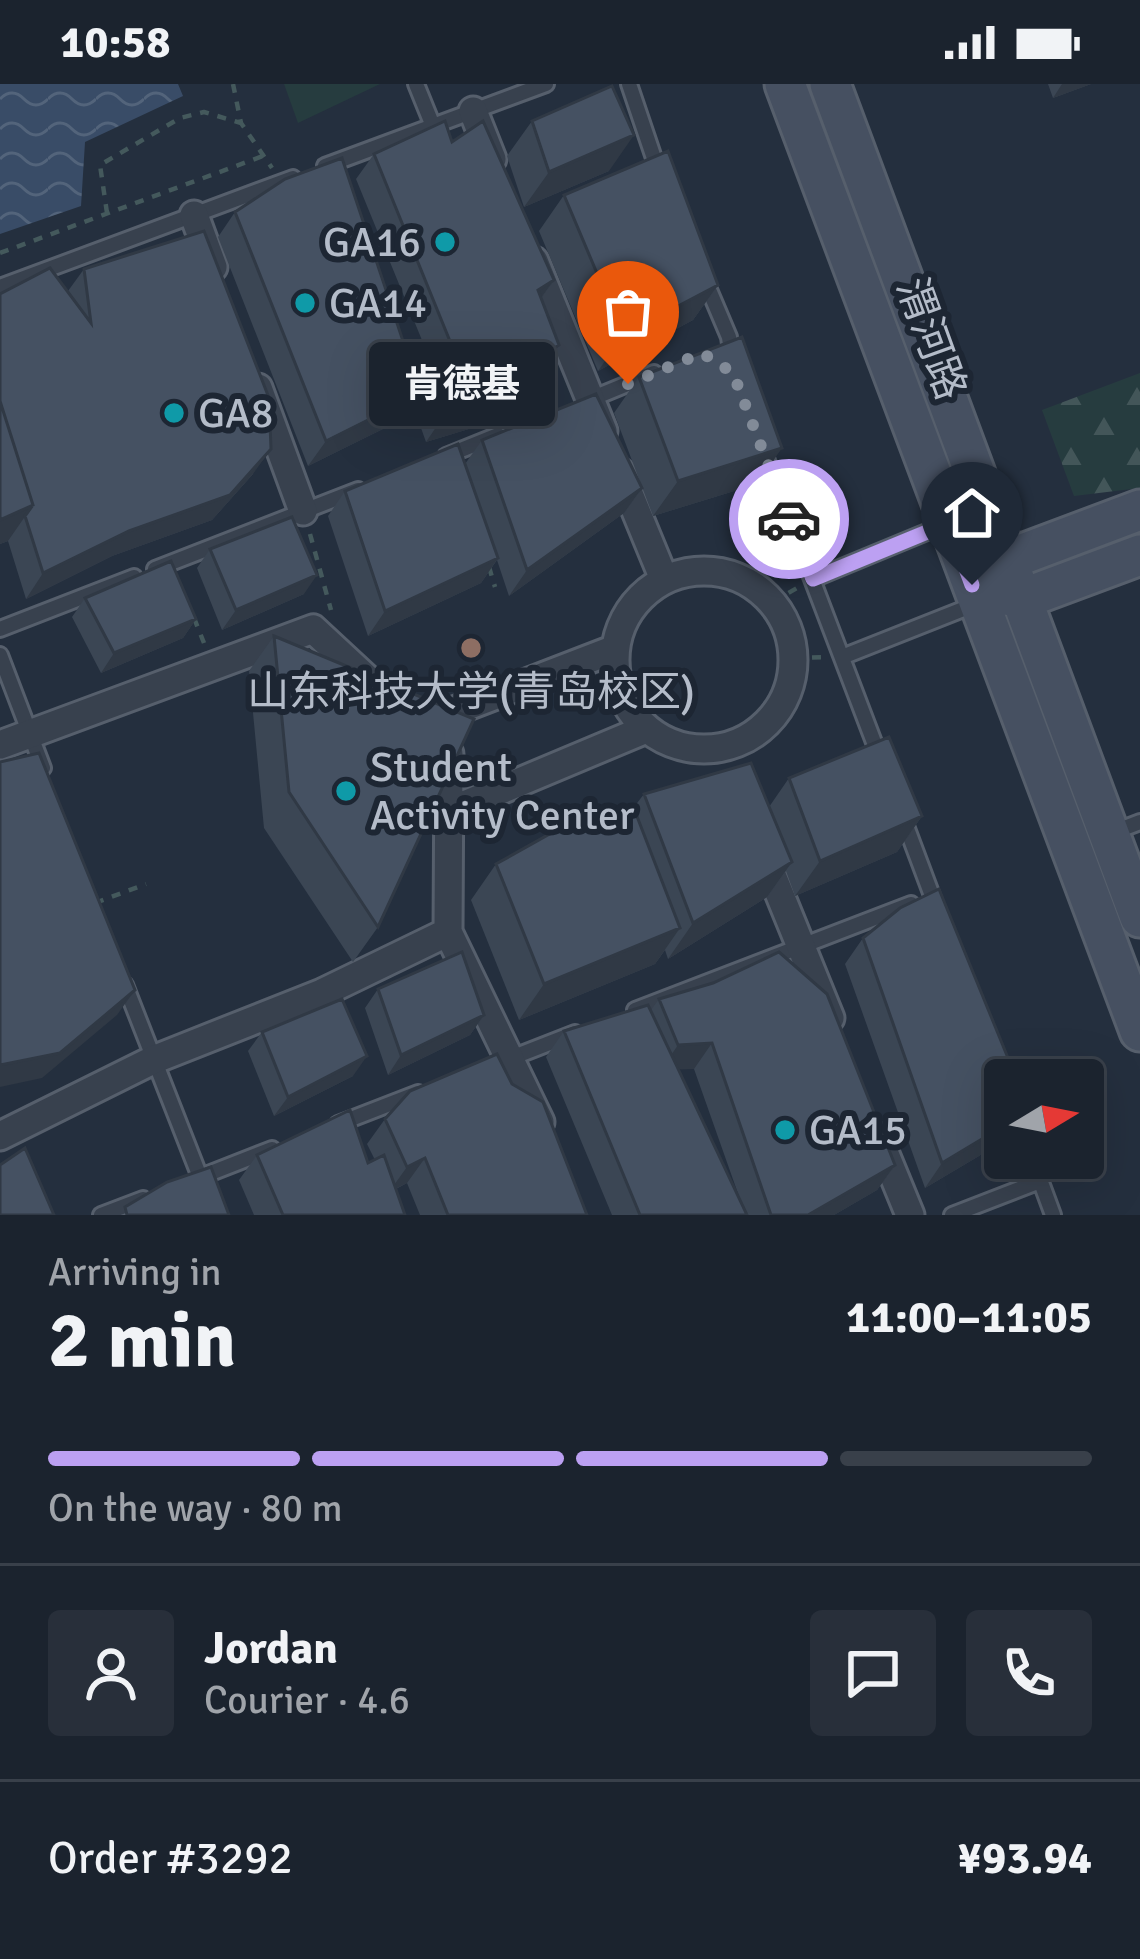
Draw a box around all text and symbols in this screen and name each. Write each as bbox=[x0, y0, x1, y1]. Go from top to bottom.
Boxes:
text: 10:58 bbox=[60, 15, 170, 70]
place label: GA16 bbox=[323, 217, 421, 268]
marker: GA16 bbox=[432, 229, 458, 255]
pin bbox=[577, 261, 679, 384]
street label: 渭河路 bbox=[885, 271, 977, 407]
place label: GA14 bbox=[329, 278, 427, 329]
icon: bag bbox=[595, 279, 661, 345]
marker: GA14 bbox=[292, 290, 318, 316]
callout: 肯德基 bbox=[370, 342, 556, 426]
text: 肯德基 bbox=[403, 360, 521, 408]
place label: GA8 bbox=[198, 388, 273, 439]
marker: GA8 bbox=[161, 400, 187, 426]
courier bbox=[729, 459, 849, 579]
pin bbox=[921, 462, 1023, 585]
icon: home bbox=[939, 480, 1005, 546]
icon: car bbox=[756, 486, 822, 552]
marker: 山东科技大学(青岛校区) bbox=[458, 635, 484, 661]
place label: 山东科技大学(青岛校区) bbox=[247, 667, 695, 718]
place label: Student Activity Center bbox=[370, 742, 635, 841]
marker: Student Activity Center bbox=[333, 778, 359, 804]
north arrow bbox=[984, 1059, 1104, 1179]
map controls bbox=[984, 1059, 1104, 1179]
place label: GA15 bbox=[809, 1105, 907, 1156]
marker: GA15 bbox=[772, 1117, 798, 1143]
text: Arriving in bbox=[48, 1248, 222, 1296]
text: 11:00–11:05 bbox=[846, 1290, 1092, 1345]
text: 2 min bbox=[48, 1293, 236, 1389]
text: On the way · 80 m bbox=[48, 1484, 343, 1532]
button: person bbox=[48, 1610, 174, 1736]
button: chat bbox=[810, 1610, 936, 1736]
button: phone bbox=[966, 1610, 1092, 1736]
text: Jordan bbox=[204, 1621, 338, 1676]
text: Courier · 4.6 bbox=[204, 1676, 410, 1724]
text: Order #3292 bbox=[48, 1831, 293, 1886]
text: ¥93.94 bbox=[958, 1831, 1092, 1886]

